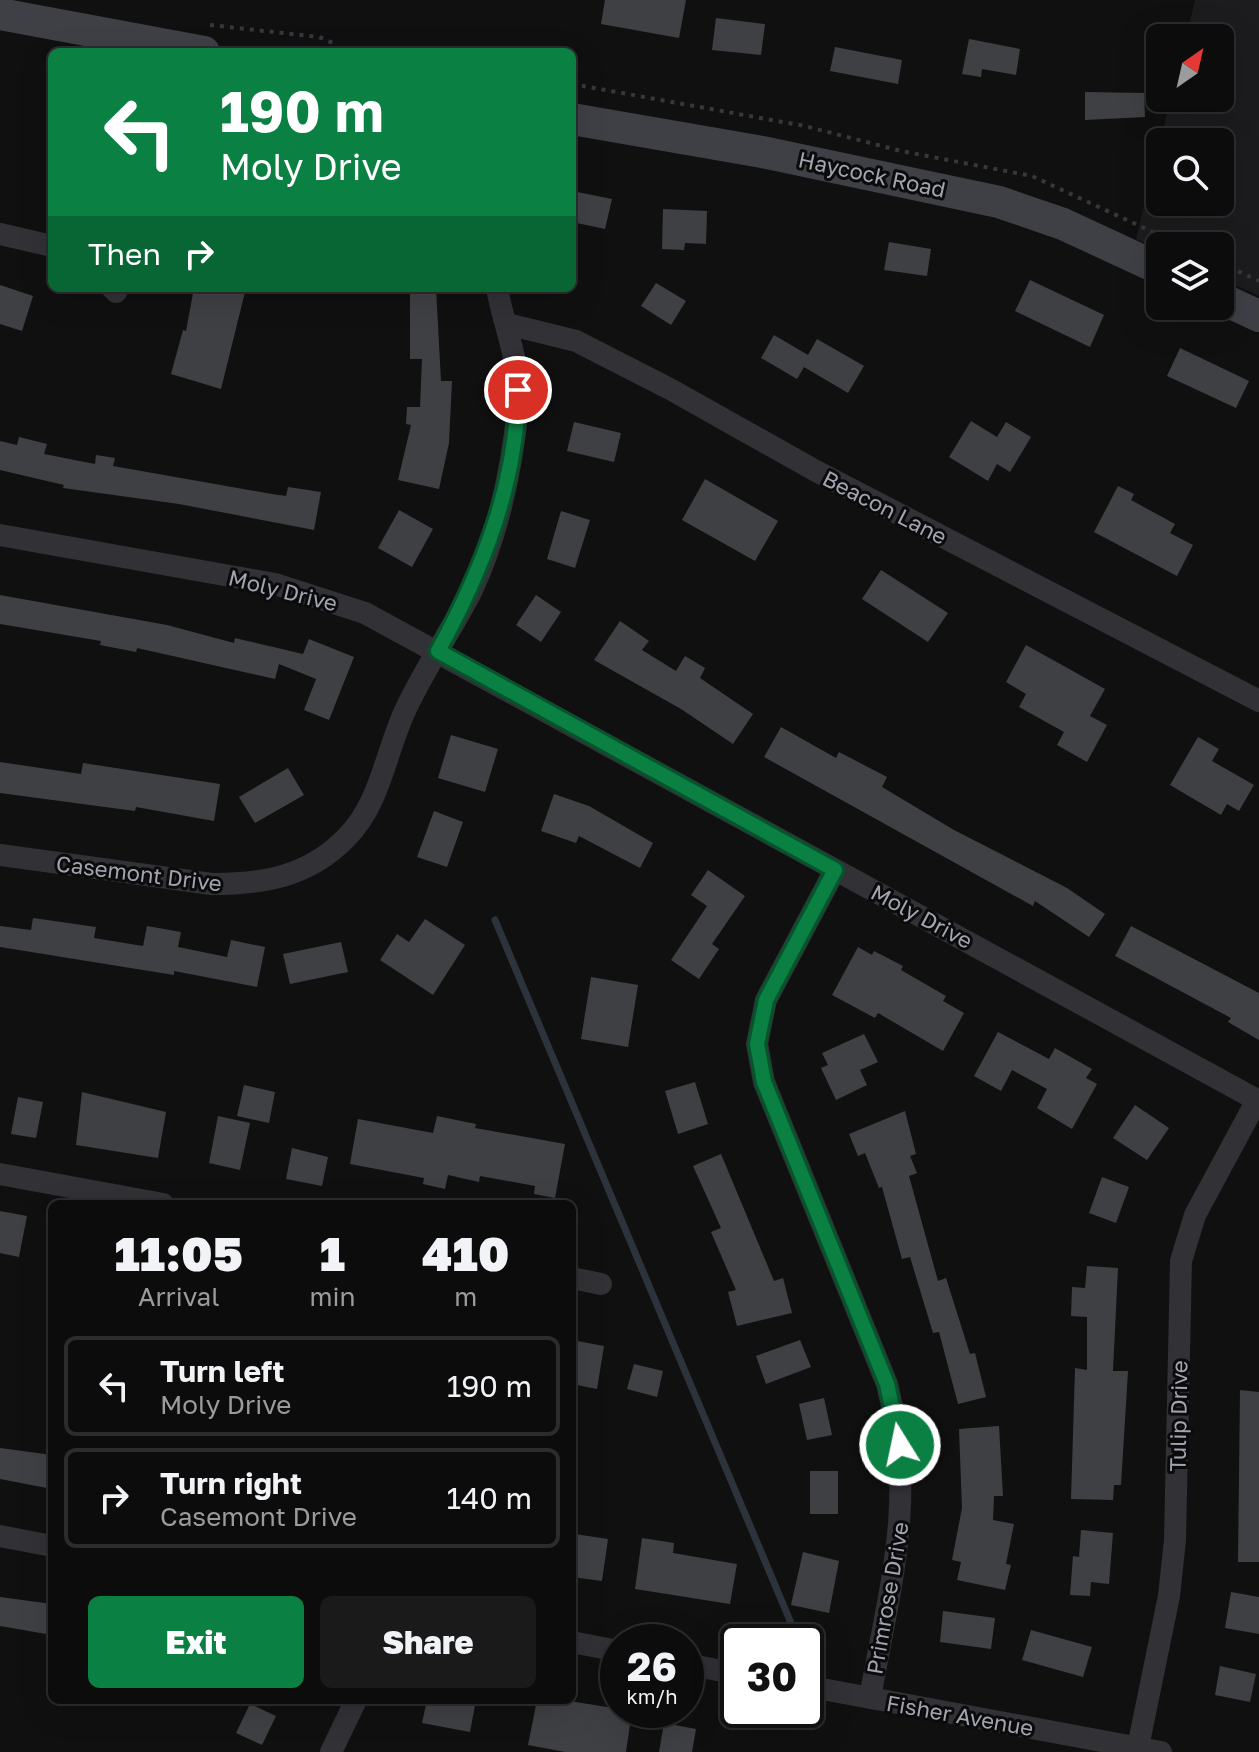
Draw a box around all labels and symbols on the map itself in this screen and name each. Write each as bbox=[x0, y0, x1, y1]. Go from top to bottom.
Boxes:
north arrow bbox=[1146, 24, 1234, 112]
street label: Haycock Road bbox=[796, 145, 948, 203]
pin bbox=[484, 356, 552, 424]
street label: Beacon Lane bbox=[818, 464, 952, 550]
street label: Moly Drive bbox=[226, 563, 340, 617]
street label: Casemont Drive bbox=[55, 849, 223, 897]
street label: Moly Drive bbox=[867, 878, 977, 954]
street label: Tulip Drive bbox=[1164, 1360, 1192, 1472]
position arrow bbox=[858, 1403, 942, 1487]
street label: Primrose Drive bbox=[860, 1520, 914, 1676]
speed limit sign: 30 bbox=[720, 1624, 824, 1728]
street label: Fisher Avenue bbox=[884, 1689, 1036, 1741]

